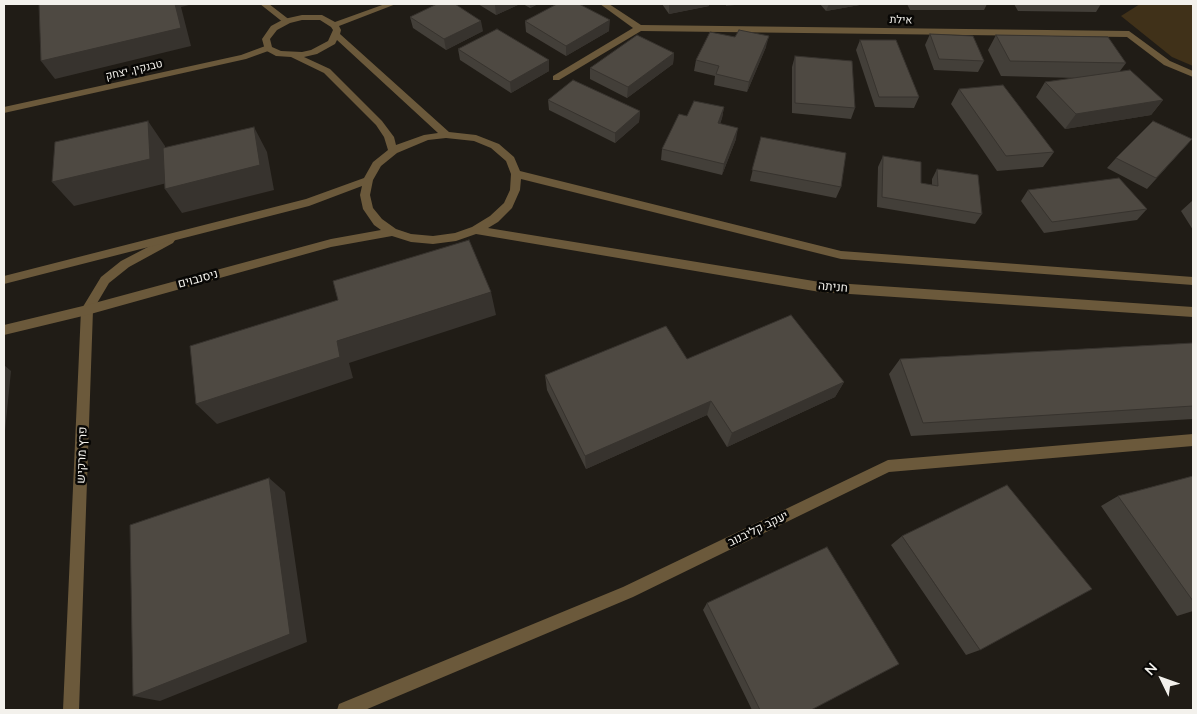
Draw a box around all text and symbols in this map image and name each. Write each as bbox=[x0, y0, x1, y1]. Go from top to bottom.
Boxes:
street label: אילת bbox=[889, 13, 913, 27]
street label: טבנקין, יצחק bbox=[104, 57, 164, 83]
street label: ניסנבוים bbox=[176, 267, 220, 291]
street label: חניתה bbox=[818, 279, 848, 295]
street label: פרץ מרקיש bbox=[74, 426, 90, 484]
street label: יעקב קליבנוב bbox=[726, 508, 790, 550]
north arrow bbox=[1137, 654, 1187, 704]
text: N bbox=[1141, 659, 1161, 679]

